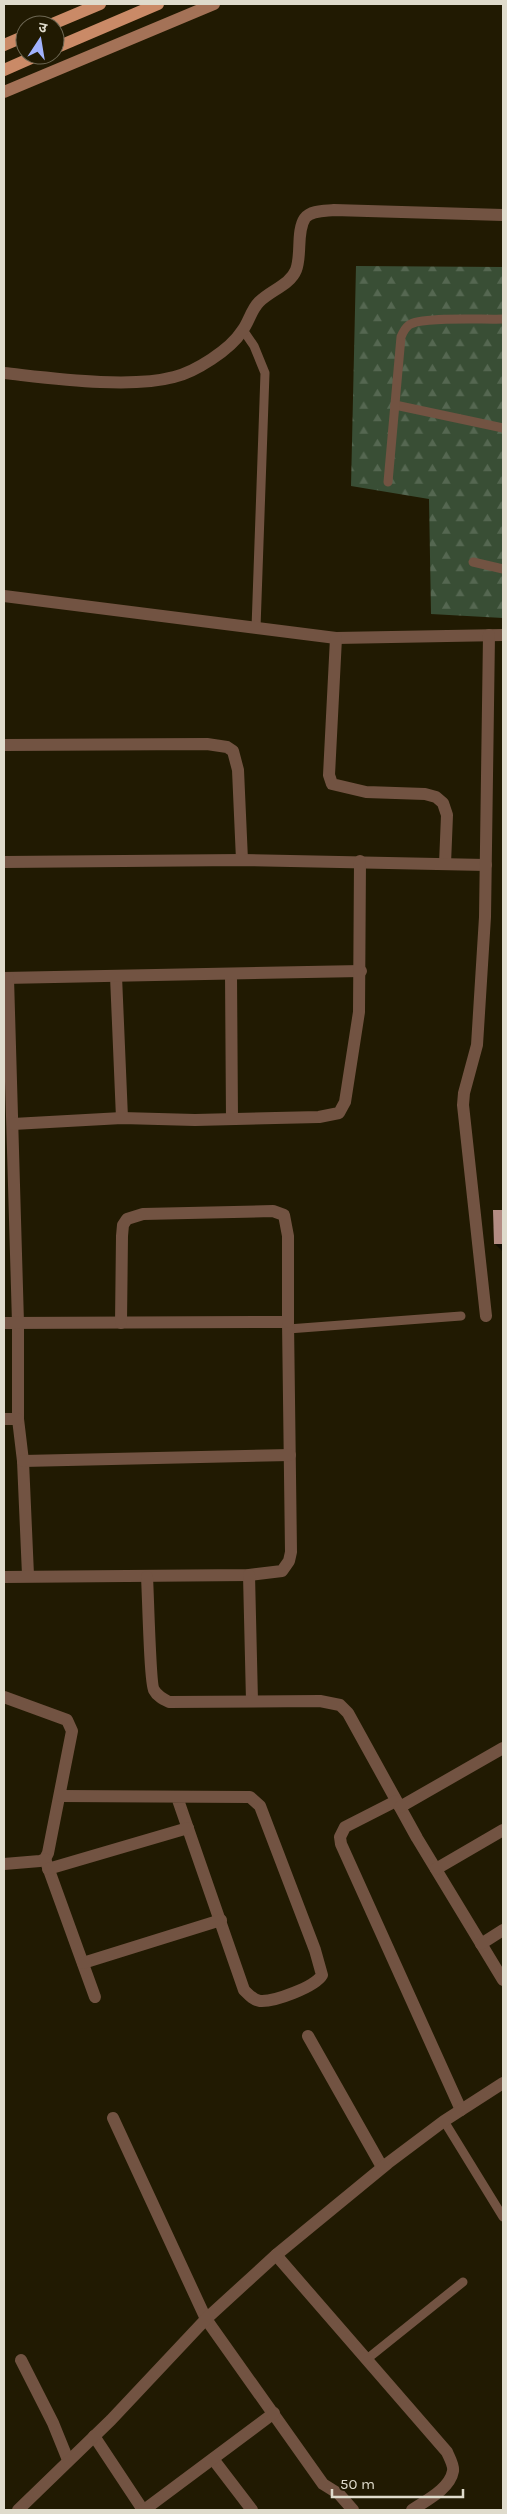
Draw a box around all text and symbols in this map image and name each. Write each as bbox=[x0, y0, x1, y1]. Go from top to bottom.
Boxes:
north arrow bbox=[15, 15, 65, 65]
text: उ bbox=[37, 19, 49, 37]
scale bar bbox=[332, 2466, 463, 2498]
text: 50 m bbox=[340, 2475, 375, 2493]

